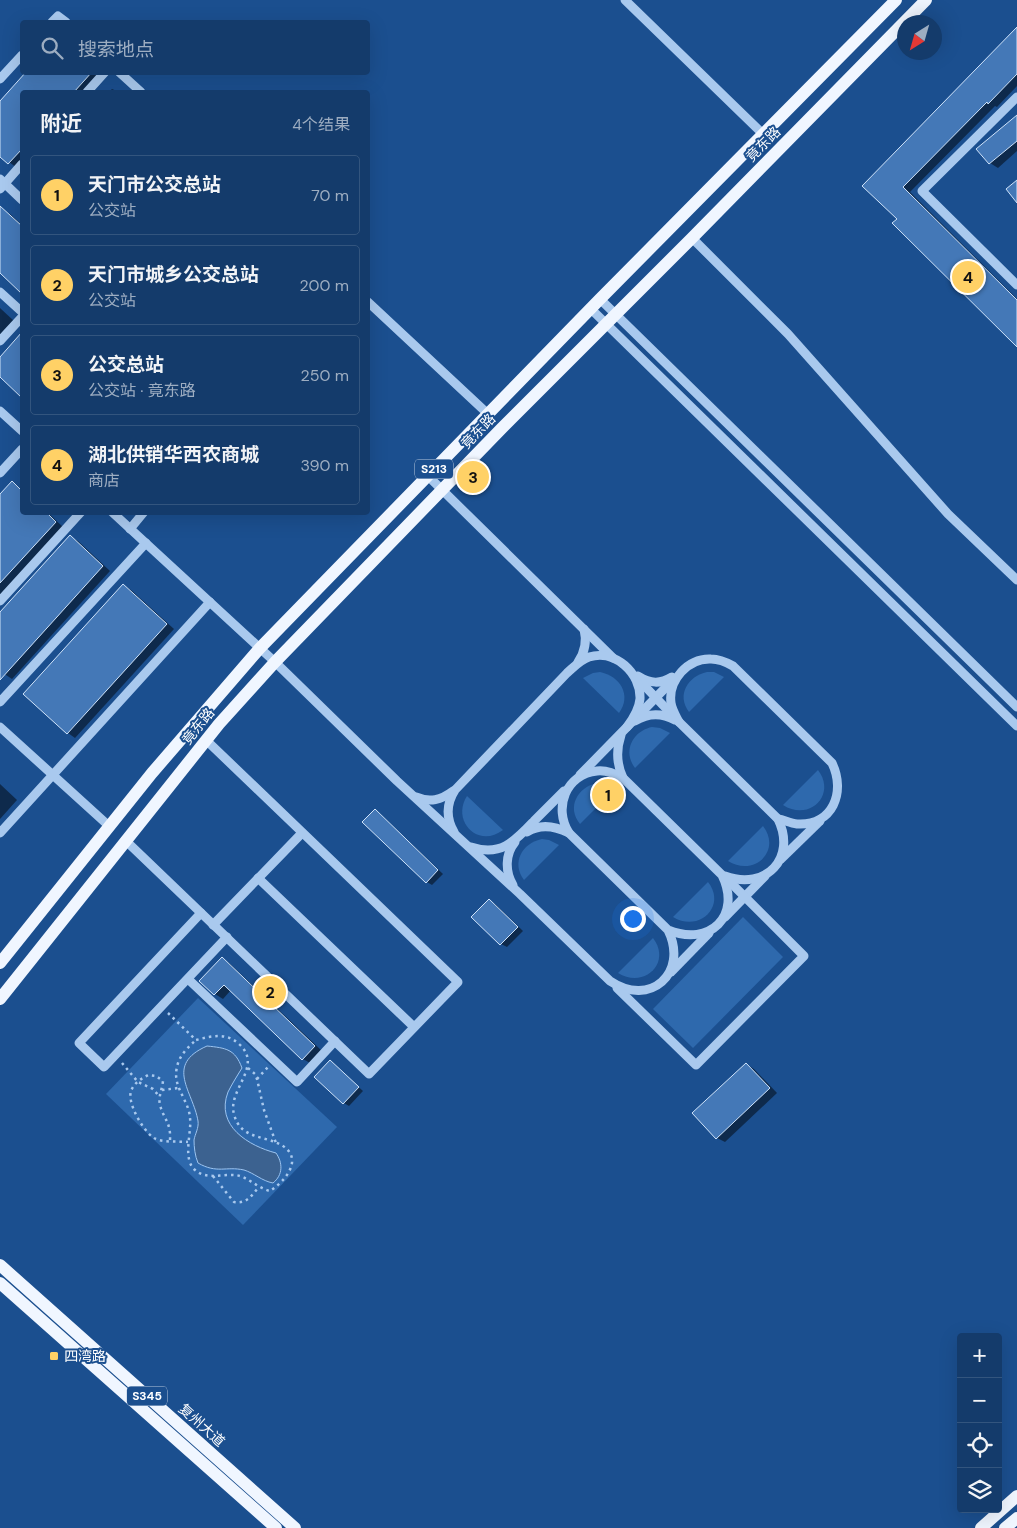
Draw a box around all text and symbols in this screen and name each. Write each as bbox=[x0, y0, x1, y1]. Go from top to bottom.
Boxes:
north arrow bbox=[897, 15, 942, 60]
search box bbox=[20, 20, 370, 75]
icon: search bbox=[38, 34, 66, 62]
text: 搜索地点 bbox=[78, 37, 154, 62]
text: 附近 bbox=[40, 110, 82, 138]
text: 4个结果 bbox=[292, 114, 350, 135]
street label: 竟东路 bbox=[742, 123, 784, 165]
text: 天门市公交总站 bbox=[88, 172, 221, 197]
text: 1 bbox=[54, 185, 60, 206]
text: 70 m bbox=[311, 185, 349, 206]
text: 公交站 bbox=[88, 200, 136, 221]
pin: 4 bbox=[952, 258, 984, 296]
text: 天门市城乡公交总站 bbox=[88, 262, 259, 287]
text: 2 bbox=[52, 275, 62, 296]
text: 200 m bbox=[300, 275, 349, 296]
text: 公交站 bbox=[88, 290, 136, 311]
text: 公交总站 bbox=[88, 352, 164, 377]
text: 3 bbox=[52, 365, 62, 386]
text: 250 m bbox=[301, 365, 349, 386]
text: 公交站 · 竟东路 bbox=[88, 380, 196, 401]
street label: 竟东路 bbox=[457, 410, 499, 452]
text: 湖北供销华西农商城 bbox=[88, 442, 259, 467]
text: 4 bbox=[52, 455, 62, 476]
text: 390 m bbox=[301, 455, 349, 476]
pin: 3 bbox=[457, 458, 489, 496]
road number: S213 bbox=[415, 459, 453, 478]
text: 商店 bbox=[88, 470, 120, 491]
street label: 竟东路 bbox=[178, 704, 218, 748]
pin: 1 bbox=[592, 776, 624, 814]
your location bbox=[620, 906, 646, 932]
pin: 2 bbox=[254, 973, 286, 1011]
map controls bbox=[957, 1333, 1002, 1513]
button: + bbox=[957, 1333, 1002, 1378]
place label: 四湾路 bbox=[64, 1347, 106, 1365]
marker: 四湾路 bbox=[48, 1350, 60, 1362]
button: − bbox=[957, 1378, 1002, 1423]
road number: S345 bbox=[127, 1386, 167, 1405]
street label: 复州大道 bbox=[175, 1400, 229, 1450]
button: locate bbox=[957, 1423, 1002, 1468]
button: layers bbox=[957, 1468, 1002, 1513]

